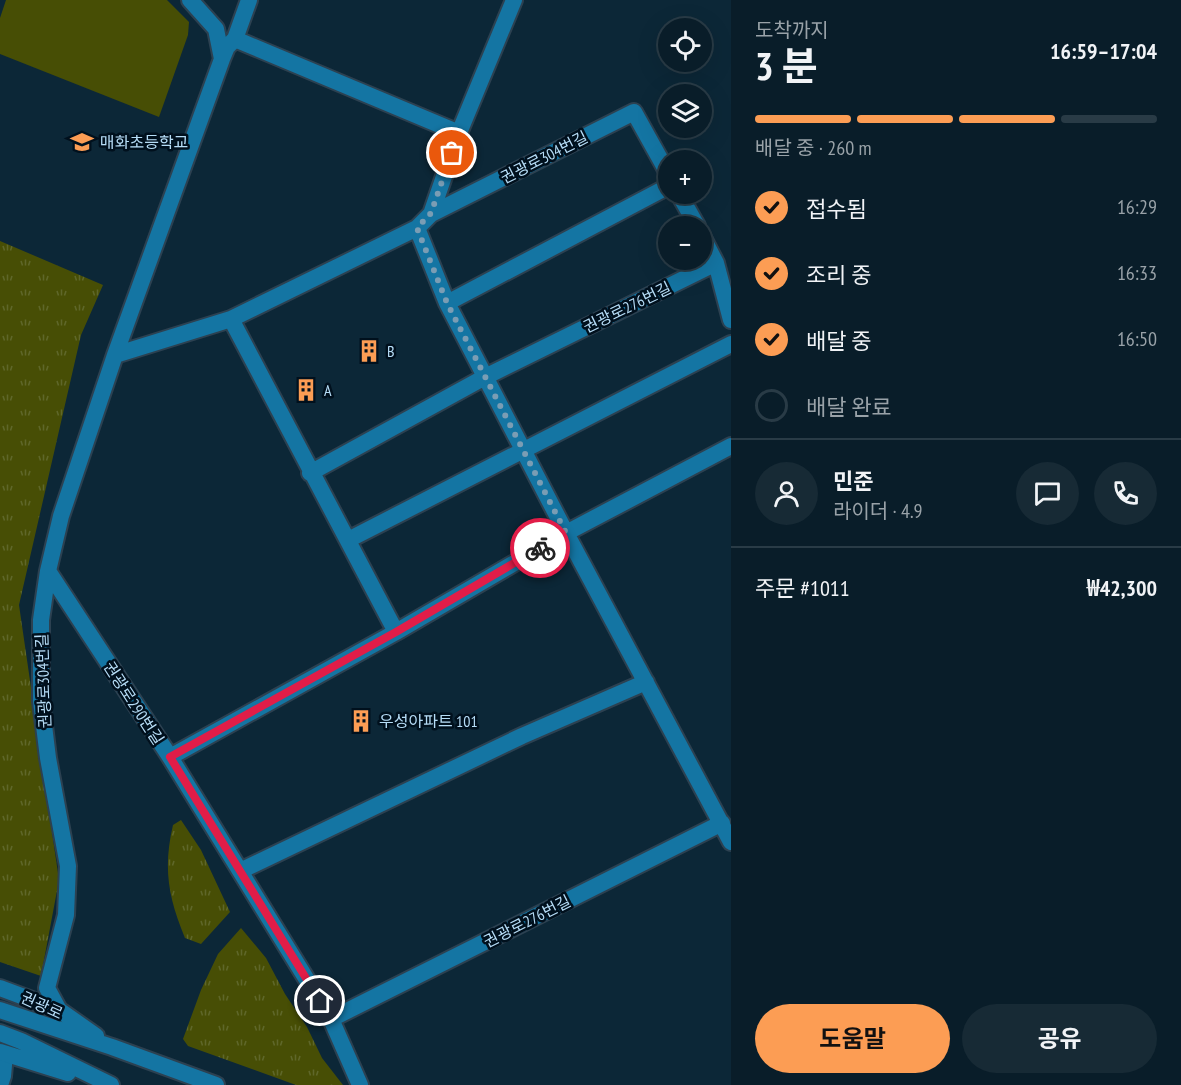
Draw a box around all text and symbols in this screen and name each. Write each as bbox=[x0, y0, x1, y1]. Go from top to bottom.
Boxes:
text: 도착까지 bbox=[755, 17, 829, 43]
map controls bbox=[658, 18, 712, 270]
button: locate bbox=[658, 18, 712, 72]
text: 16:59–17:04 bbox=[1050, 37, 1157, 65]
text: 3 분 bbox=[755, 40, 818, 91]
button: layers bbox=[658, 84, 712, 138]
street label: 권광로304번길 bbox=[497, 126, 591, 188]
pin bbox=[426, 127, 477, 178]
school or university icon: 매화초등학교 bbox=[69, 129, 95, 155]
place label: 매화초등학교 bbox=[100, 132, 188, 152]
text: 배달 중 · 260 m bbox=[755, 135, 871, 161]
icon: bag bbox=[435, 136, 468, 169]
button: + bbox=[658, 150, 712, 204]
icon: check bbox=[755, 191, 788, 224]
text: 16:29 bbox=[1117, 194, 1157, 220]
text: 접수됨 bbox=[806, 195, 867, 223]
button: − bbox=[658, 216, 712, 270]
icon: check bbox=[755, 257, 788, 290]
text: 16:33 bbox=[1117, 260, 1157, 286]
text: 조리 중 bbox=[806, 261, 871, 289]
street label: 권광로276번길 bbox=[580, 277, 674, 337]
icon: check bbox=[755, 323, 788, 356]
text: 16:50 bbox=[1117, 326, 1157, 352]
text: 배달 중 bbox=[806, 327, 871, 355]
building icon: B bbox=[356, 338, 382, 364]
place label: B bbox=[387, 341, 395, 361]
building icon: A bbox=[293, 377, 319, 403]
place label: A bbox=[324, 380, 332, 400]
text: 배달 완료 bbox=[806, 393, 892, 421]
button: person bbox=[755, 462, 818, 525]
button: chat bbox=[1016, 462, 1079, 525]
button: phone bbox=[1094, 462, 1157, 525]
text: 민준 bbox=[833, 467, 873, 495]
text: 라이더 · 4.9 bbox=[833, 498, 923, 524]
courier bbox=[510, 518, 570, 578]
icon: bike bbox=[524, 532, 557, 565]
text: 주문 #1011 bbox=[755, 574, 850, 602]
text: ₩42,300 bbox=[1087, 574, 1157, 602]
street label: 권광로304번길 bbox=[31, 633, 55, 729]
street label: 권광로290번길 bbox=[100, 658, 168, 748]
building icon: 우성아파트 101 bbox=[348, 708, 374, 734]
place label: 우성아파트 101 bbox=[379, 711, 478, 731]
street label: 권광로276번길 bbox=[480, 890, 574, 952]
pin bbox=[294, 975, 345, 1026]
icon: home bbox=[303, 984, 336, 1017]
street label: 권광로 bbox=[18, 987, 66, 1023]
button: 도움말 bbox=[755, 1004, 950, 1073]
button: 공유 bbox=[962, 1004, 1157, 1073]

